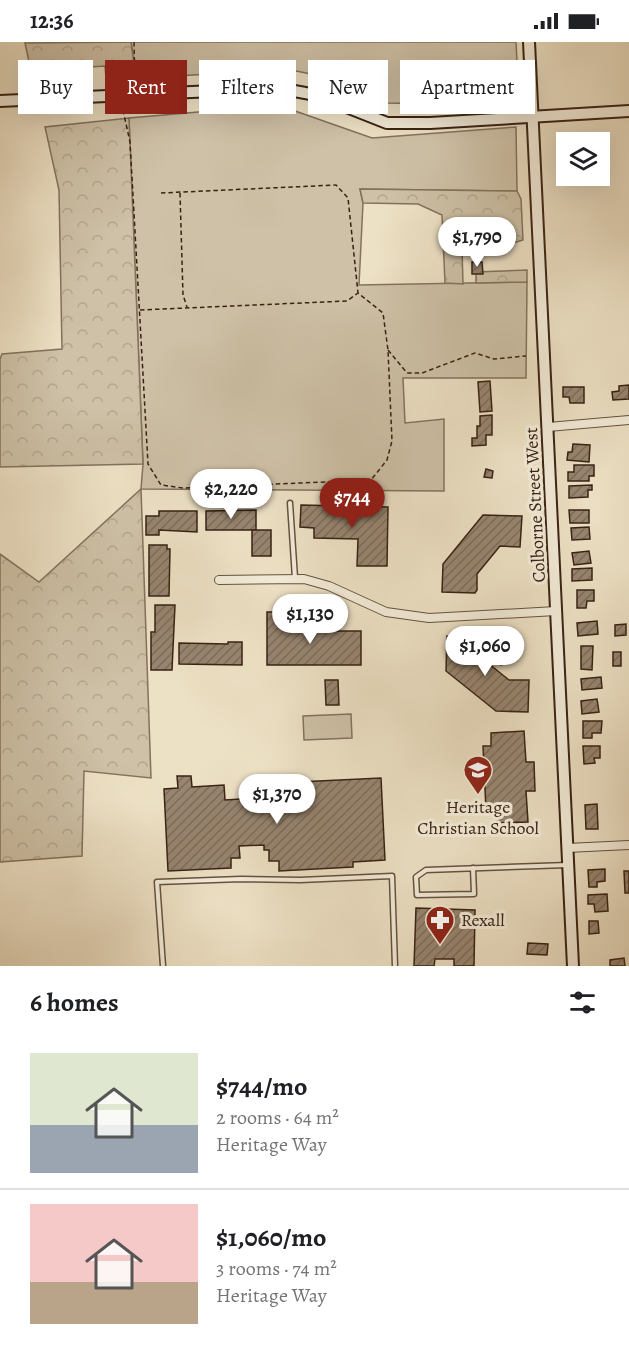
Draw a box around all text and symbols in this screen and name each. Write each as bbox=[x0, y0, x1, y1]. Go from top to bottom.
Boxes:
text: 12:36 bbox=[30, 6, 73, 36]
chip: Buy bbox=[18, 60, 93, 114]
chip: Rent bbox=[105, 60, 187, 114]
chip: Filters bbox=[199, 60, 296, 114]
chip: New bbox=[308, 60, 388, 114]
chip: Apartment bbox=[400, 60, 535, 114]
map controls bbox=[556, 132, 610, 186]
button: layers bbox=[556, 132, 610, 186]
pin: $1,790 bbox=[428, 217, 526, 268]
text: $1,790 bbox=[452, 223, 502, 250]
street label: Colborne Street West bbox=[519, 427, 551, 583]
pin: $2,220 bbox=[182, 469, 280, 520]
text: $2,220 bbox=[204, 475, 258, 502]
pin: $744 bbox=[316, 478, 388, 529]
text: $744 bbox=[334, 484, 370, 511]
pin: $1,130 bbox=[261, 594, 359, 645]
text: $1,130 bbox=[286, 600, 334, 627]
pin: $1,060 bbox=[436, 626, 534, 677]
text: $1,060 bbox=[459, 632, 511, 659]
school or university icon: Heritage Christian School bbox=[462, 754, 494, 796]
pin: $1,370 bbox=[228, 774, 326, 825]
text: $1,370 bbox=[252, 780, 302, 807]
place label: Heritage Christian School bbox=[417, 795, 539, 840]
pharmacy icon: Rexall bbox=[424, 904, 456, 946]
place label: Rexall bbox=[461, 908, 505, 932]
text: 6 homes bbox=[30, 985, 119, 1020]
icon: filters bbox=[566, 986, 599, 1019]
text: $744/mo bbox=[216, 1069, 307, 1104]
icon: home bbox=[78, 1077, 150, 1149]
text: 2 rooms · 64 m² bbox=[216, 1104, 339, 1131]
text: Heritage Way bbox=[216, 1131, 327, 1158]
text: $1,060/mo bbox=[216, 1220, 326, 1255]
icon: home bbox=[78, 1228, 150, 1300]
text: 3 rooms · 74 m² bbox=[216, 1255, 337, 1282]
text: Heritage Way bbox=[216, 1282, 327, 1309]

